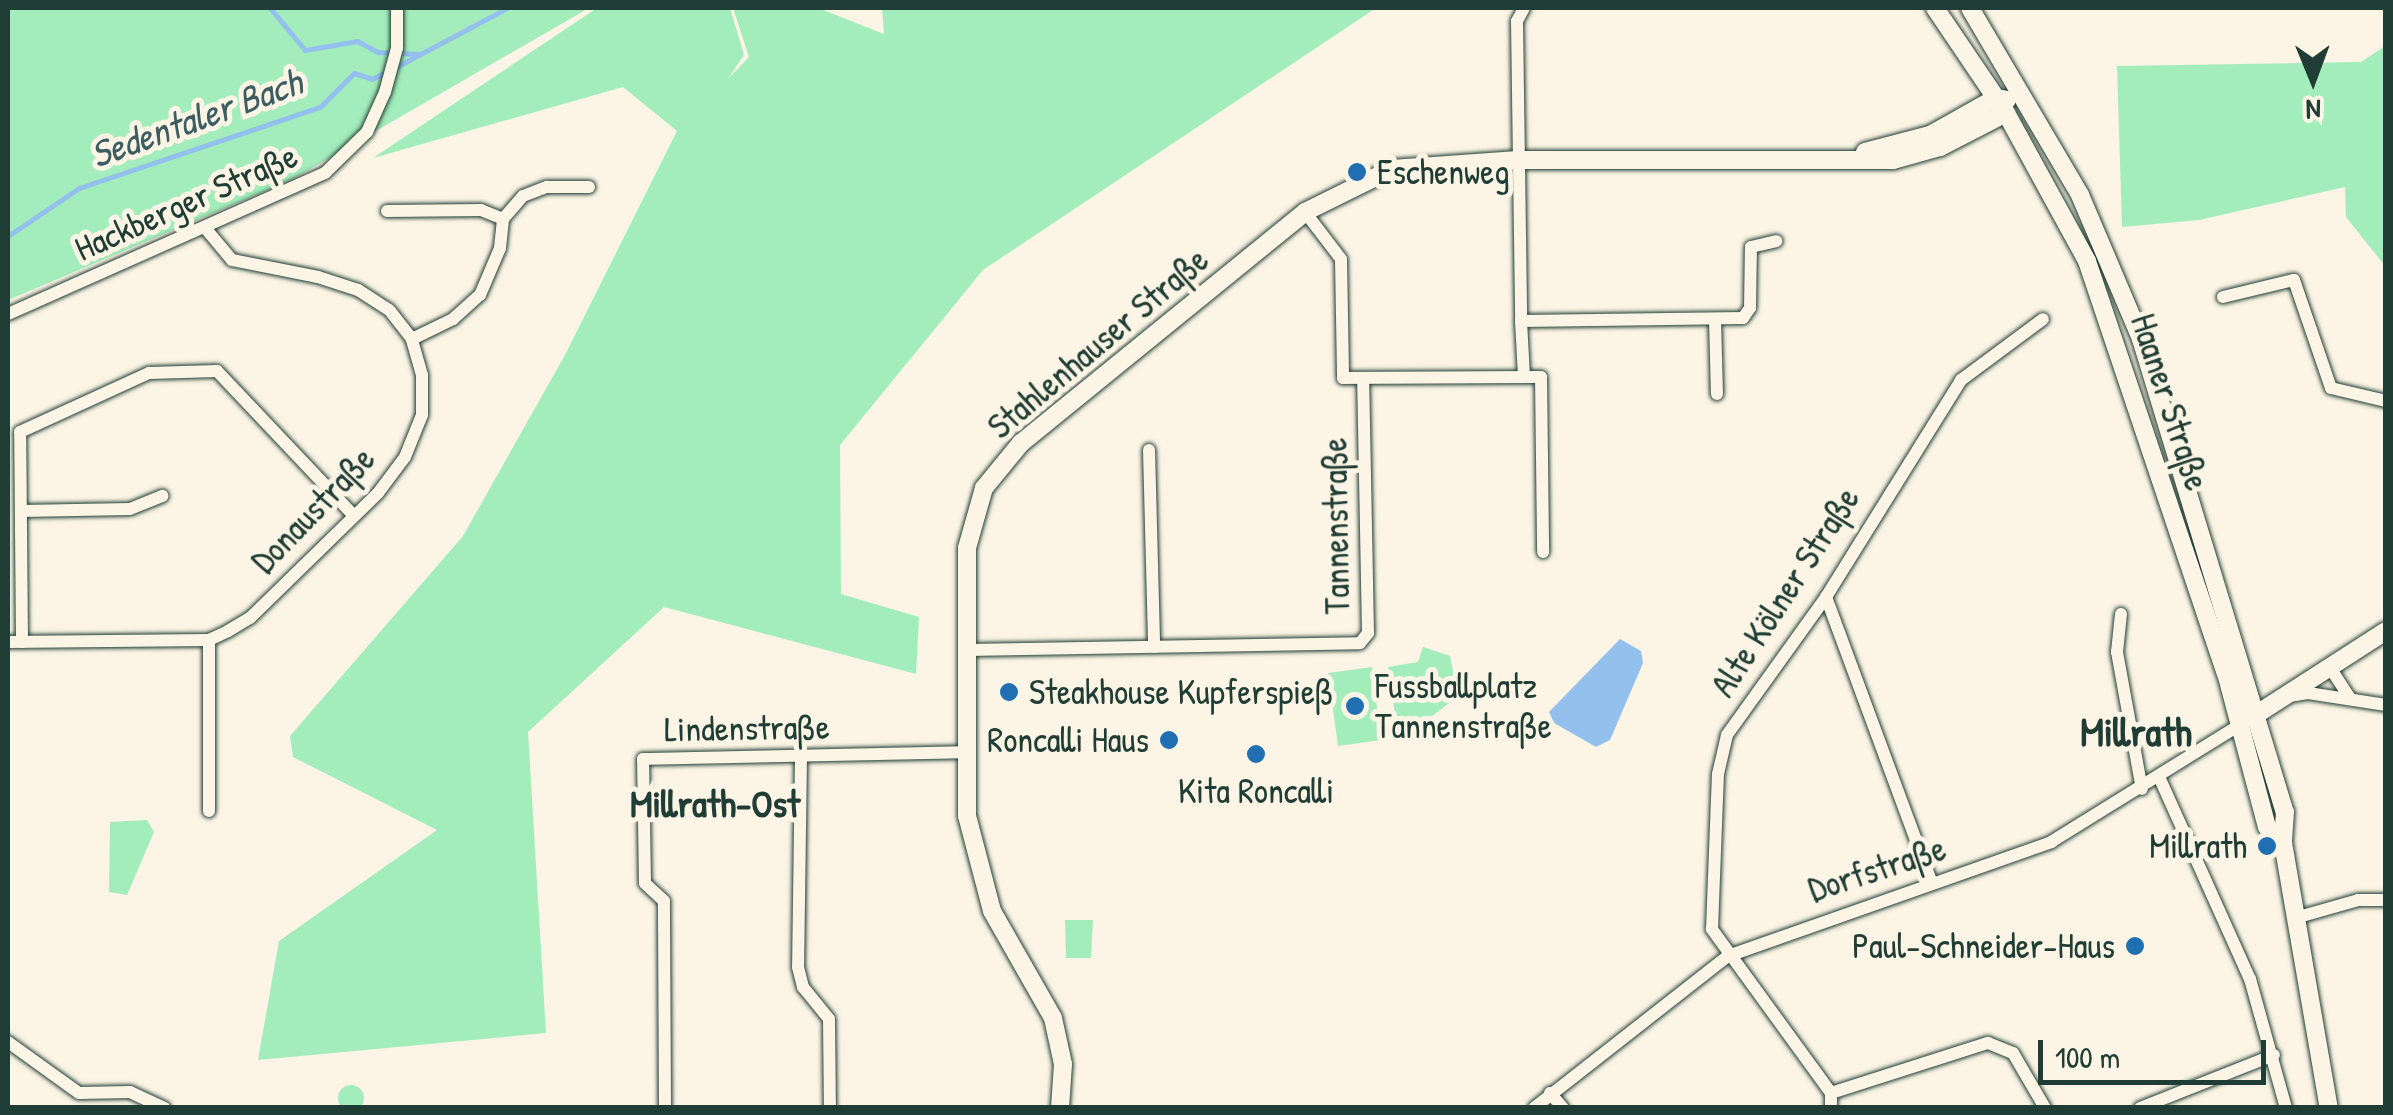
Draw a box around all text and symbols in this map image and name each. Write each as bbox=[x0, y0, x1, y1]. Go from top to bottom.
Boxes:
north arrow bbox=[2263, 30, 2363, 130]
water label: Sedentaler Bach bbox=[84, 59, 308, 177]
text: N bbox=[2306, 91, 2321, 129]
street label: Hackberger Straße bbox=[68, 134, 304, 270]
place label: Eschenweg bbox=[1377, 151, 1510, 193]
marker: Eschenweg bbox=[1346, 161, 1368, 183]
street label: Stahlenhauser Straße bbox=[979, 239, 1217, 447]
street label: Haaner Straße bbox=[2122, 309, 2218, 495]
street label: Tannenstraße bbox=[1313, 437, 1359, 615]
street label: Donaustraße bbox=[243, 438, 383, 582]
street label: Alte Kölner Straße bbox=[1702, 479, 1868, 705]
place label: Fussballplatz Tannenstraße bbox=[1375, 665, 1552, 747]
place label: Steakhouse Kupferspieß bbox=[1029, 671, 1334, 713]
marker: Steakhouse Kupferspieß bbox=[998, 681, 1020, 703]
marker: Fussballplatz Tannenstraße bbox=[1344, 695, 1366, 717]
street label: Lindenstraße bbox=[664, 706, 830, 750]
district label: Millrath bbox=[2080, 707, 2192, 755]
place label: Roncalli Haus bbox=[987, 719, 1149, 761]
marker: Roncalli Haus bbox=[1158, 729, 1180, 751]
marker: Kita Roncalli bbox=[1245, 743, 1267, 765]
place label: Kita Roncalli bbox=[1178, 770, 1334, 812]
district label: Millrath-Ost bbox=[630, 781, 800, 827]
place label: Millrath bbox=[2149, 825, 2247, 867]
street label: Dorfstraße bbox=[1803, 827, 1951, 911]
marker: Millrath bbox=[2256, 835, 2278, 857]
place label: Paul-Schneider-Haus bbox=[1852, 925, 2115, 967]
marker: Paul-Schneider-Haus bbox=[2124, 935, 2146, 957]
scale bar bbox=[2043, 1020, 2270, 1082]
text: 100 m bbox=[2055, 1037, 2120, 1077]

